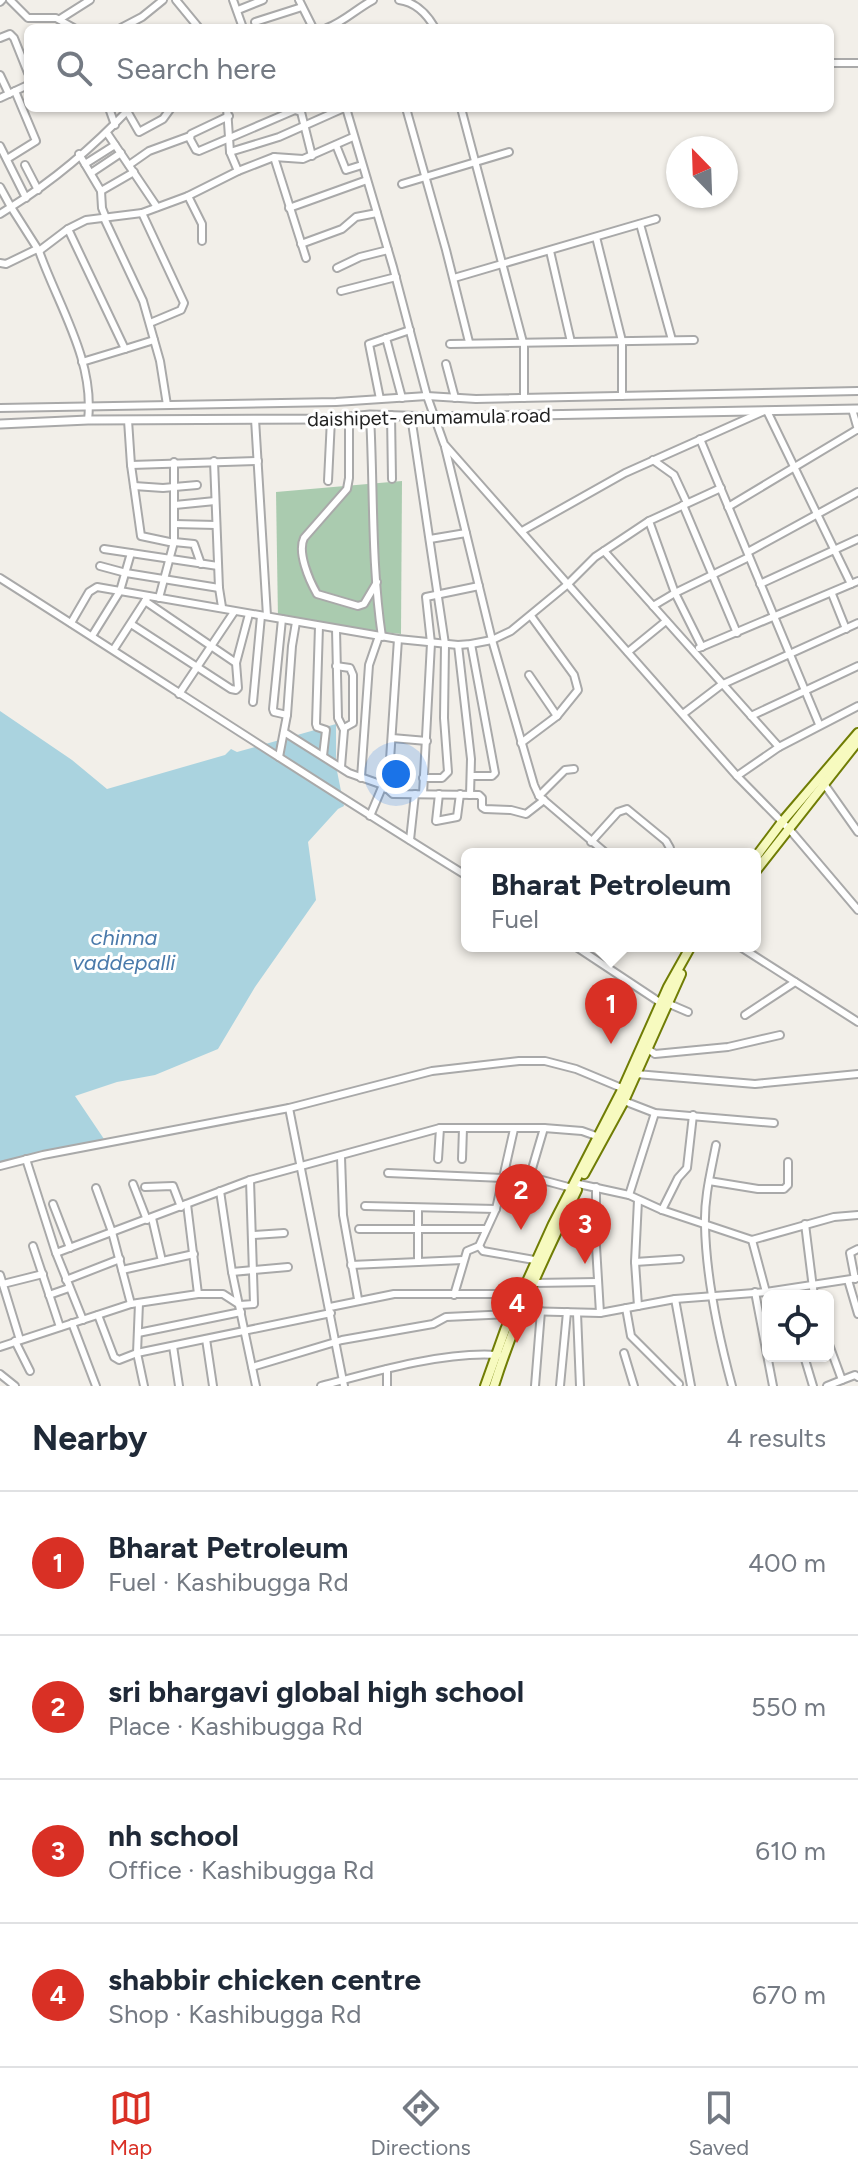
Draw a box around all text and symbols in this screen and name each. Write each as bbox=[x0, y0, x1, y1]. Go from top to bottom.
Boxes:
search box bbox=[24, 24, 834, 112]
icon: search bbox=[52, 46, 96, 90]
text: Search here bbox=[116, 50, 276, 87]
north arrow bbox=[666, 136, 738, 208]
street label: daishipet- enumamula road bbox=[307, 403, 551, 431]
your location bbox=[376, 754, 416, 794]
popup bbox=[461, 848, 761, 952]
text: Bharat Petroleum bbox=[491, 866, 731, 903]
text: Fuel bbox=[491, 903, 539, 935]
water label: chinna vaddepalli bbox=[73, 924, 176, 976]
pin: 1 bbox=[585, 978, 637, 1044]
pin: 2 bbox=[495, 1164, 547, 1230]
pin: 3 bbox=[559, 1198, 611, 1264]
pin: 4 bbox=[491, 1277, 543, 1343]
map controls bbox=[762, 1290, 834, 1362]
button: locate bbox=[762, 1290, 834, 1362]
text: Nearby bbox=[32, 1418, 147, 1459]
text: 4 results bbox=[726, 1422, 826, 1454]
text: Bharat Petroleum bbox=[108, 1529, 348, 1566]
text: 1 bbox=[53, 1547, 63, 1579]
text: 400 m bbox=[748, 1547, 826, 1579]
text: Fuel · Kashibugga Rd bbox=[108, 1566, 349, 1598]
text: sri bhargavi global high school bbox=[108, 1673, 524, 1710]
text: 2 bbox=[50, 1691, 66, 1723]
text: 550 m bbox=[751, 1691, 826, 1723]
text: Place · Kashibugga Rd bbox=[108, 1710, 363, 1742]
text: nh school bbox=[108, 1817, 239, 1854]
text: 3 bbox=[51, 1835, 65, 1867]
text: 610 m bbox=[755, 1835, 826, 1867]
text: Office · Kashibugga Rd bbox=[108, 1854, 374, 1886]
text: shabbir chicken centre bbox=[108, 1961, 421, 1998]
text: 4 bbox=[50, 1979, 66, 2011]
text: 670 m bbox=[752, 1979, 826, 2011]
text: Shop · Kashibugga Rd bbox=[108, 1998, 361, 2030]
tab: Map bbox=[109, 2086, 153, 2161]
tab: Directions bbox=[371, 2086, 471, 2161]
tab: Saved bbox=[688, 2086, 749, 2161]

